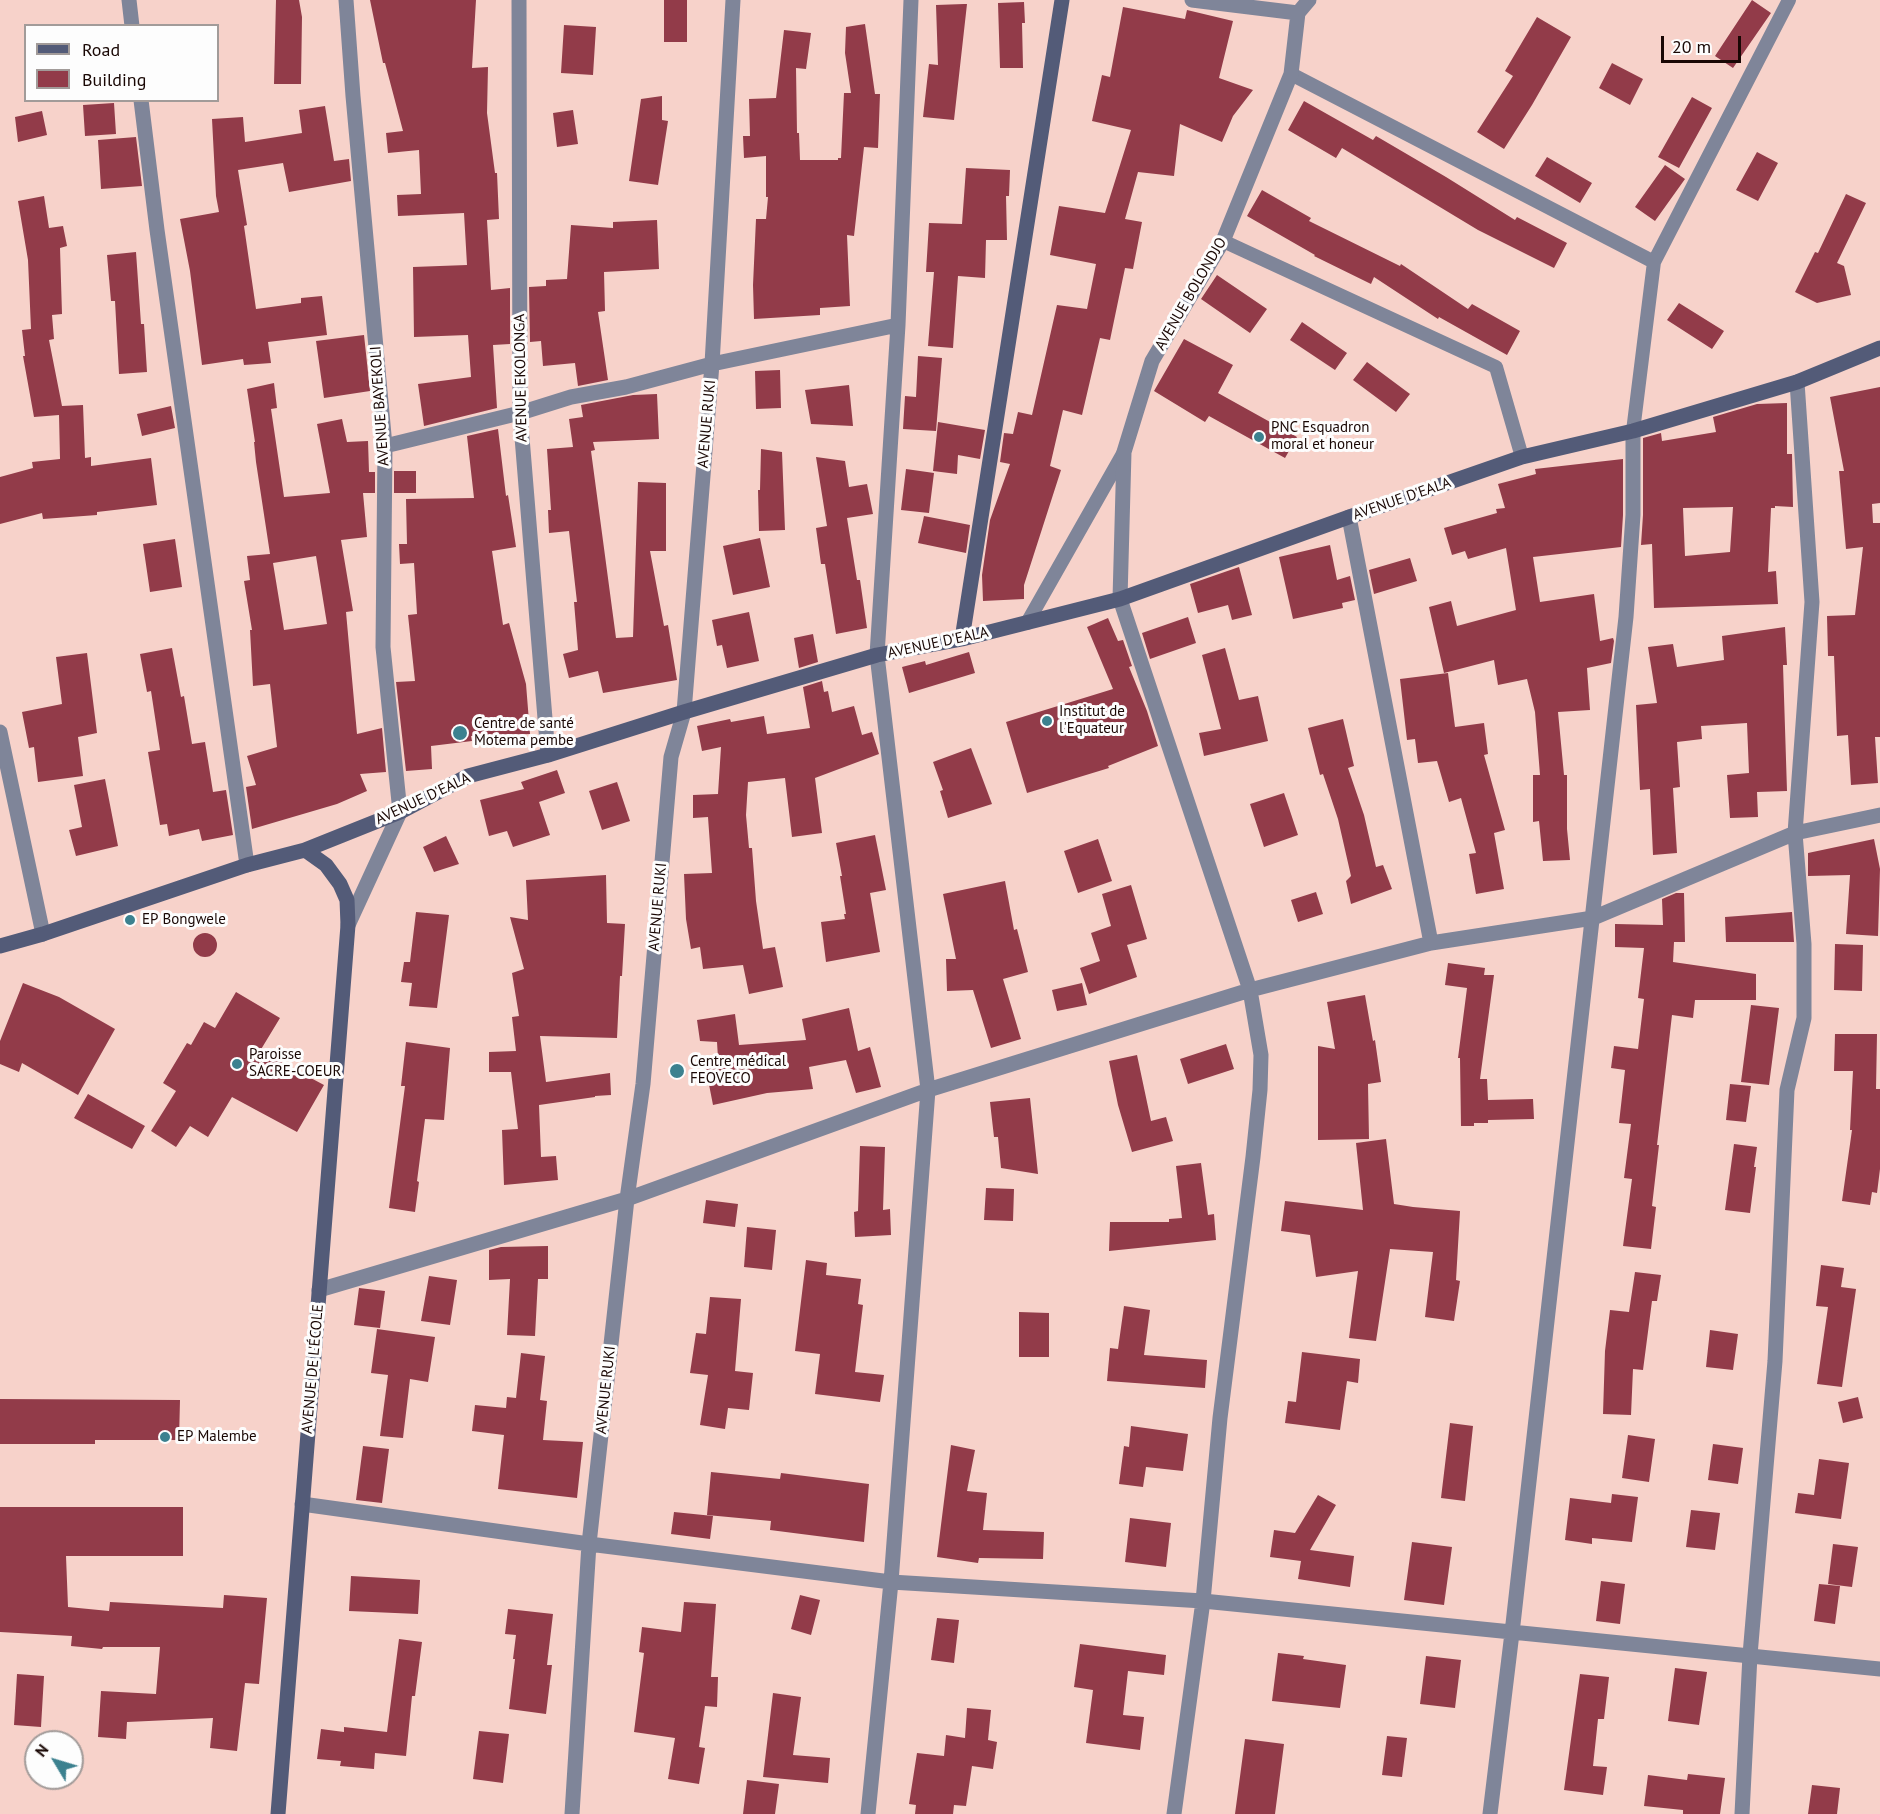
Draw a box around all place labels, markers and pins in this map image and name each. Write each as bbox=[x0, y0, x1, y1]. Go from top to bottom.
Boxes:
place label: PNC Esquadron moral et honeur bbox=[1271, 419, 1374, 454]
marker: PNC Esquadron moral et honeur bbox=[1252, 430, 1266, 444]
place label: Institut de l'Equateur bbox=[1059, 703, 1125, 738]
marker: Institut de l'Equateur bbox=[1040, 714, 1054, 728]
place label: Centre de santé Motema pembe bbox=[474, 715, 574, 750]
marker: Centre de santé Motema pembe bbox=[451, 724, 469, 742]
place label: EP Bongwele bbox=[142, 911, 226, 929]
marker: EP Bongwele bbox=[123, 913, 137, 927]
place label: Paroisse SACRE-COEUR bbox=[249, 1046, 341, 1081]
place label: Centre médical FEOVECO bbox=[690, 1053, 786, 1088]
marker: Paroisse SACRE-COEUR bbox=[230, 1057, 244, 1071]
marker: Centre médical FEOVECO bbox=[668, 1062, 686, 1080]
place label: EP Malembe bbox=[177, 1428, 257, 1446]
marker: EP Malembe bbox=[158, 1430, 172, 1444]

